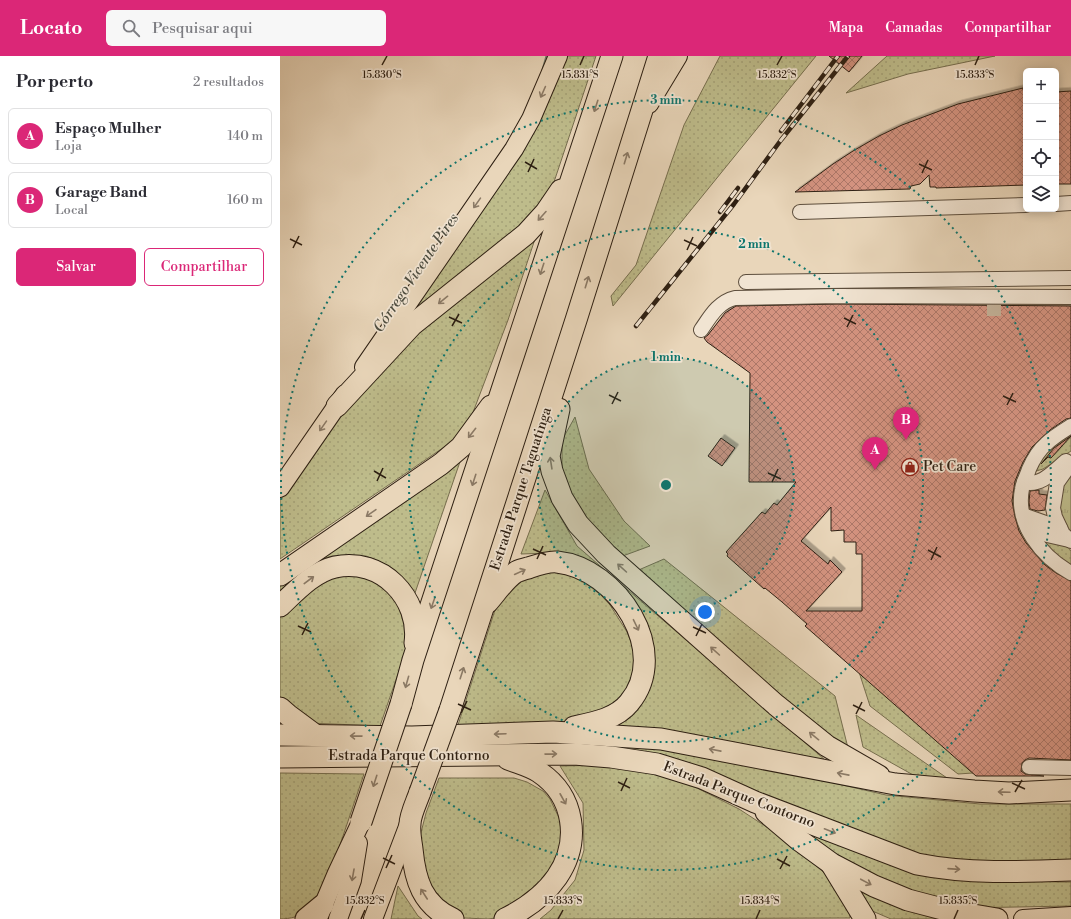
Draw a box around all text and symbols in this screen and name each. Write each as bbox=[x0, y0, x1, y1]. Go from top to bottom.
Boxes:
search box bbox=[106, 10, 386, 46]
text: Locato bbox=[20, 16, 82, 40]
icon: search bbox=[120, 17, 142, 39]
text: Pesquisar aqui bbox=[152, 19, 253, 38]
text: Mapa bbox=[829, 19, 863, 37]
text: Camadas bbox=[885, 19, 942, 37]
text: Compartilhar bbox=[964, 19, 1051, 37]
map controls bbox=[1023, 68, 1059, 212]
button: + bbox=[1023, 68, 1059, 104]
text: 15.830°S bbox=[362, 69, 402, 81]
text: 15.831°S bbox=[561, 69, 599, 81]
text: 15.832°S bbox=[758, 69, 797, 81]
text: 15.833°S bbox=[956, 69, 995, 81]
text: Por perto bbox=[16, 71, 93, 93]
text: 2 resultados bbox=[193, 74, 264, 90]
one-way arrow bbox=[539, 86, 546, 98]
text: 3 min bbox=[650, 93, 682, 108]
one-way arrow bbox=[592, 99, 599, 112]
button: − bbox=[1023, 104, 1059, 140]
text: Espaço Mulher bbox=[55, 119, 162, 138]
text: A bbox=[25, 128, 35, 144]
text: 140 m bbox=[227, 128, 263, 144]
text: Loja bbox=[55, 138, 82, 154]
button: locate bbox=[1023, 140, 1059, 176]
one-way arrow bbox=[623, 152, 630, 165]
button: layers bbox=[1023, 176, 1059, 212]
text: Garage Band bbox=[55, 183, 148, 202]
text: B bbox=[25, 192, 35, 208]
text: 160 m bbox=[227, 192, 263, 208]
one-way arrow bbox=[473, 198, 481, 209]
text: Local bbox=[55, 202, 88, 218]
water label: Córrego Vicente Pires bbox=[369, 209, 463, 336]
one-way arrow bbox=[537, 211, 547, 221]
text: 2 min bbox=[738, 237, 770, 252]
button: Salvar bbox=[16, 248, 136, 286]
button: Compartilhar bbox=[144, 248, 264, 286]
one-way arrow bbox=[538, 263, 546, 275]
one-way arrow bbox=[584, 276, 591, 289]
one-way arrow bbox=[438, 295, 448, 304]
text: 1 min bbox=[651, 350, 682, 365]
street label: Estrada Parque Taguatinga bbox=[486, 404, 556, 573]
pin: B bbox=[893, 407, 919, 440]
one-way arrow bbox=[319, 420, 327, 431]
one-way arrow bbox=[468, 427, 476, 438]
pin: A bbox=[862, 437, 888, 470]
one-way arrow bbox=[547, 457, 555, 470]
shop icon: Pet Care bbox=[900, 457, 920, 477]
place label: Pet Care bbox=[923, 458, 976, 476]
one-way arrow bbox=[469, 473, 477, 485]
centre of rings bbox=[659, 478, 673, 492]
one-way arrow bbox=[365, 509, 376, 517]
one-way arrow bbox=[617, 563, 627, 573]
one-way arrow bbox=[514, 567, 526, 575]
one-way arrow bbox=[304, 576, 315, 584]
one-way arrow bbox=[428, 597, 436, 609]
your location bbox=[695, 602, 715, 622]
one-way arrow bbox=[633, 618, 640, 630]
one-way arrow bbox=[710, 646, 720, 656]
one-way arrow bbox=[459, 666, 466, 679]
one-way arrow bbox=[403, 675, 410, 688]
one-way arrow bbox=[494, 730, 507, 737]
one-way arrow bbox=[808, 731, 819, 740]
one-way arrow bbox=[350, 732, 363, 740]
one-way arrow bbox=[709, 746, 722, 754]
street label: Estrada Parque Contorno bbox=[328, 747, 490, 765]
one-way arrow bbox=[544, 751, 557, 758]
street label: Estrada Parque Contorno bbox=[660, 758, 818, 832]
one-way arrow bbox=[837, 770, 850, 778]
one-way arrow bbox=[371, 774, 378, 787]
one-way arrow bbox=[998, 789, 1011, 796]
one-way arrow bbox=[560, 793, 568, 805]
one-way arrow bbox=[824, 827, 836, 835]
one-way arrow bbox=[947, 866, 960, 873]
one-way arrow bbox=[349, 868, 357, 881]
one-way arrow bbox=[860, 879, 872, 886]
one-way arrow bbox=[420, 889, 428, 900]
text: 15.832°S bbox=[346, 895, 385, 907]
text: 15.833°S bbox=[544, 895, 583, 907]
text: 15.834°S bbox=[740, 895, 780, 907]
text: 15.835°S bbox=[939, 895, 978, 907]

